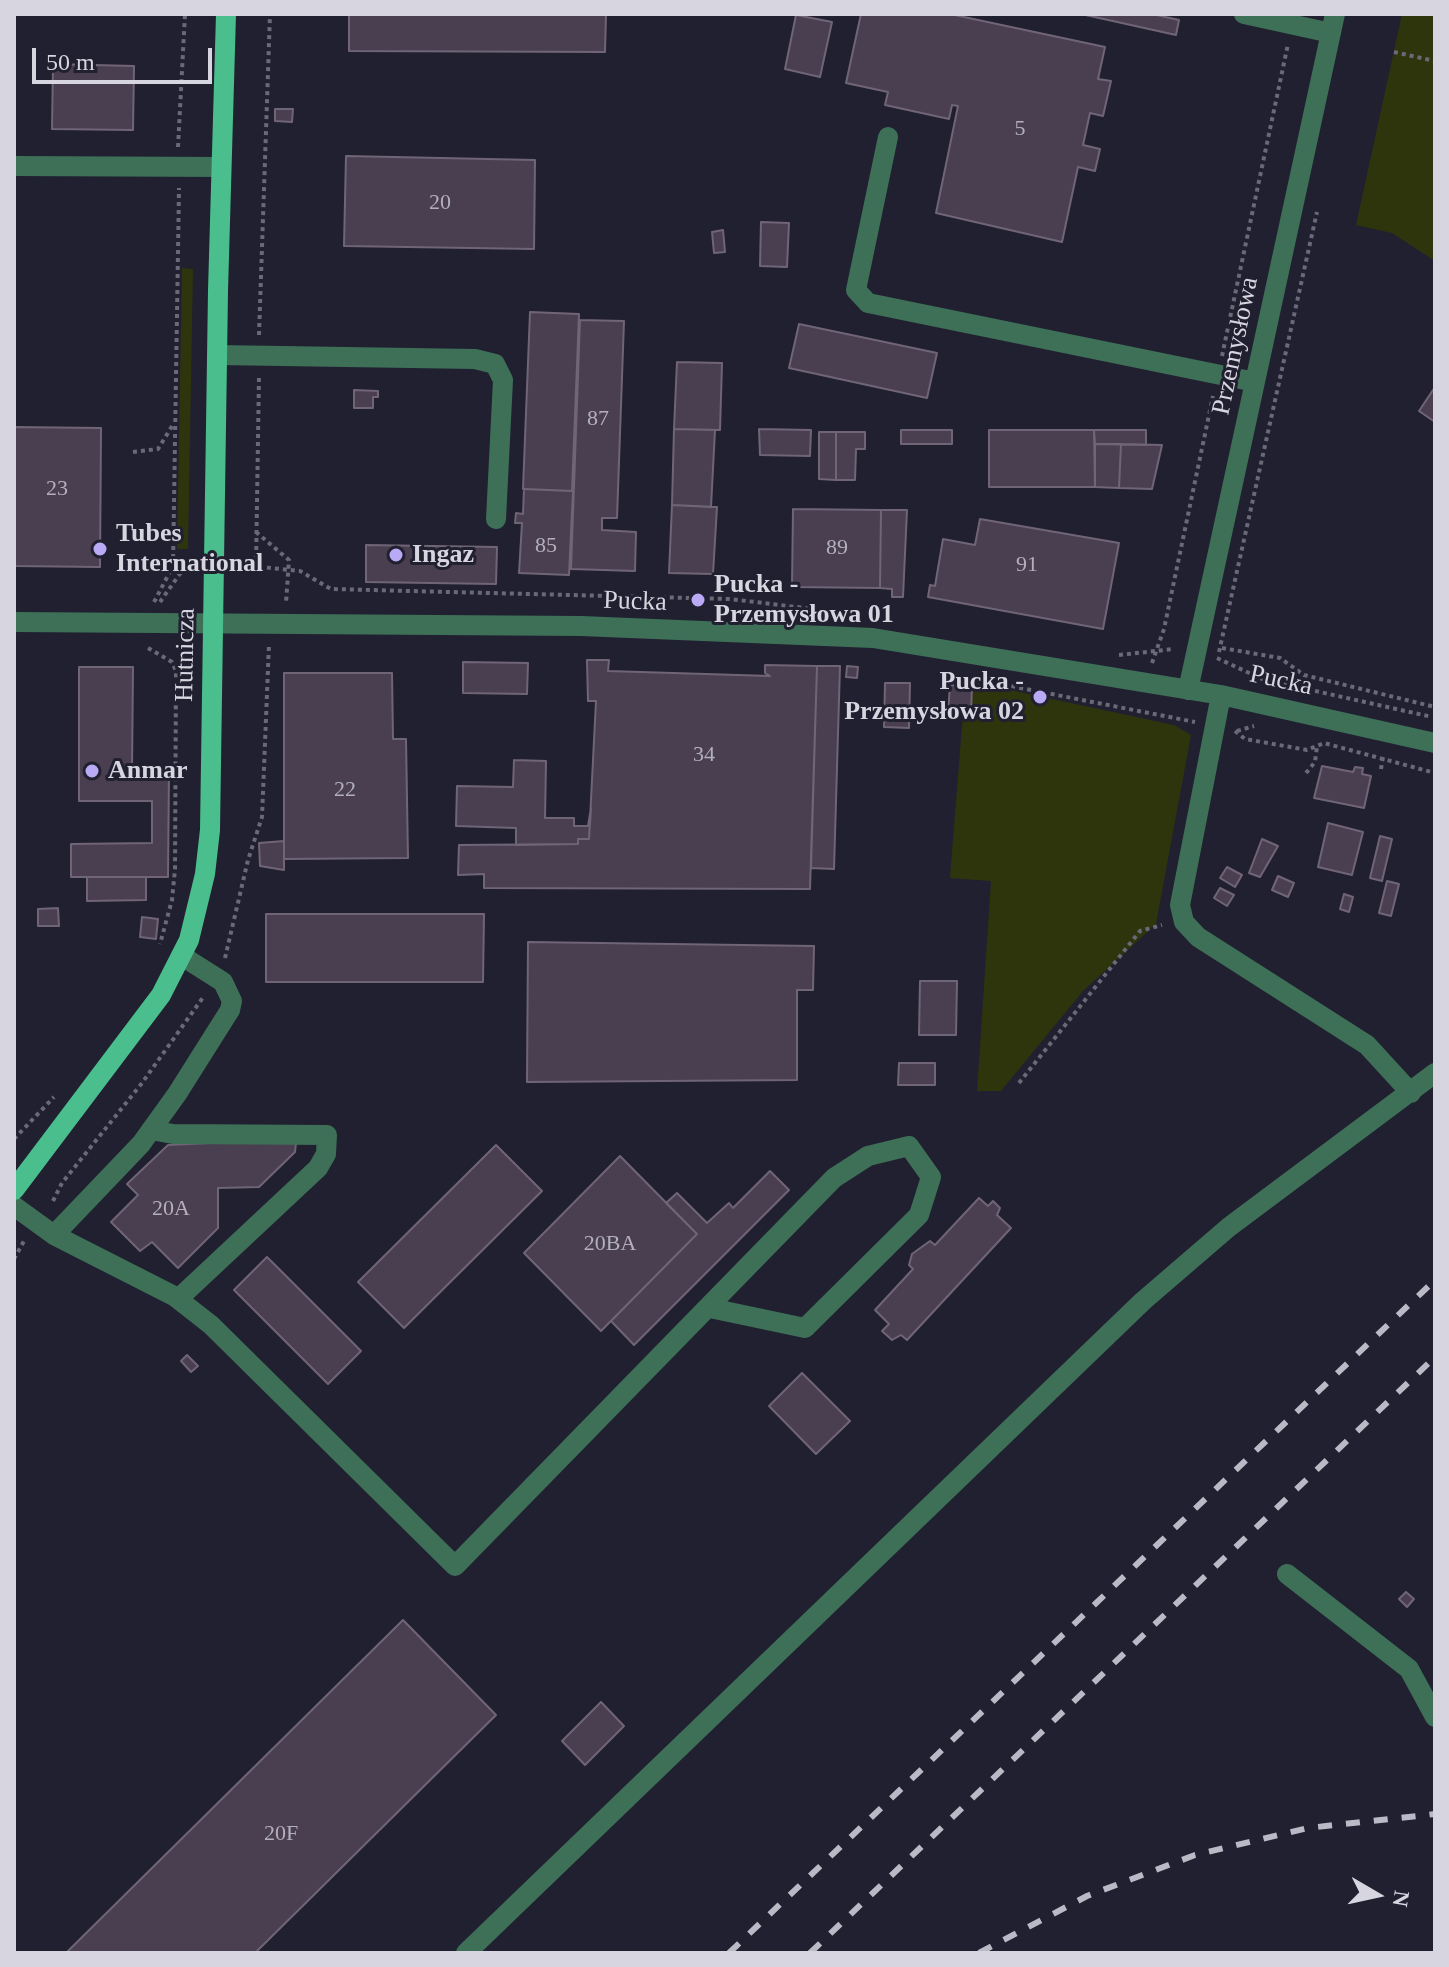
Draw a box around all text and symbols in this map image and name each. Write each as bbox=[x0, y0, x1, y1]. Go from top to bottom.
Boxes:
scale bar bbox=[36, 32, 216, 82]
text: 50 m bbox=[46, 49, 95, 75]
house number: 5 bbox=[1014, 116, 1026, 142]
house number: 20 bbox=[429, 190, 451, 216]
street label: Przemysłowa bbox=[1206, 274, 1266, 418]
house number: 87 bbox=[587, 406, 609, 432]
house number: 23 bbox=[46, 476, 68, 502]
place label: Tubes International bbox=[116, 518, 263, 580]
house number: 85 bbox=[535, 533, 557, 559]
house number: 89 bbox=[826, 535, 848, 561]
place label: Ingaz bbox=[412, 539, 474, 571]
marker: Tubes International bbox=[91, 540, 109, 558]
marker: Ingaz bbox=[387, 546, 405, 564]
house number: 91 bbox=[1016, 552, 1038, 578]
place label: Pucka - Przemysłowa 01 bbox=[714, 569, 894, 630]
street label: Pucka bbox=[603, 585, 667, 619]
marker: Pucka - Przemysłowa 01 bbox=[689, 591, 707, 609]
street label: Hutnicza bbox=[170, 608, 202, 702]
street label: Pucka bbox=[1247, 659, 1315, 703]
place label: Pucka - Przemysłowa 02 bbox=[844, 666, 1024, 728]
marker: Pucka - Przemysłowa 02 bbox=[1031, 688, 1049, 706]
house number: 34 bbox=[693, 742, 715, 768]
place label: Anmar bbox=[108, 755, 187, 787]
marker: Anmar bbox=[83, 762, 101, 780]
house number: 22 bbox=[334, 777, 356, 803]
house number: 20A bbox=[152, 1196, 190, 1222]
house number: 20BA bbox=[584, 1231, 636, 1257]
house number: 20F bbox=[264, 1821, 298, 1847]
north arrow bbox=[1337, 1855, 1417, 1935]
text: N bbox=[1388, 1889, 1415, 1909]

